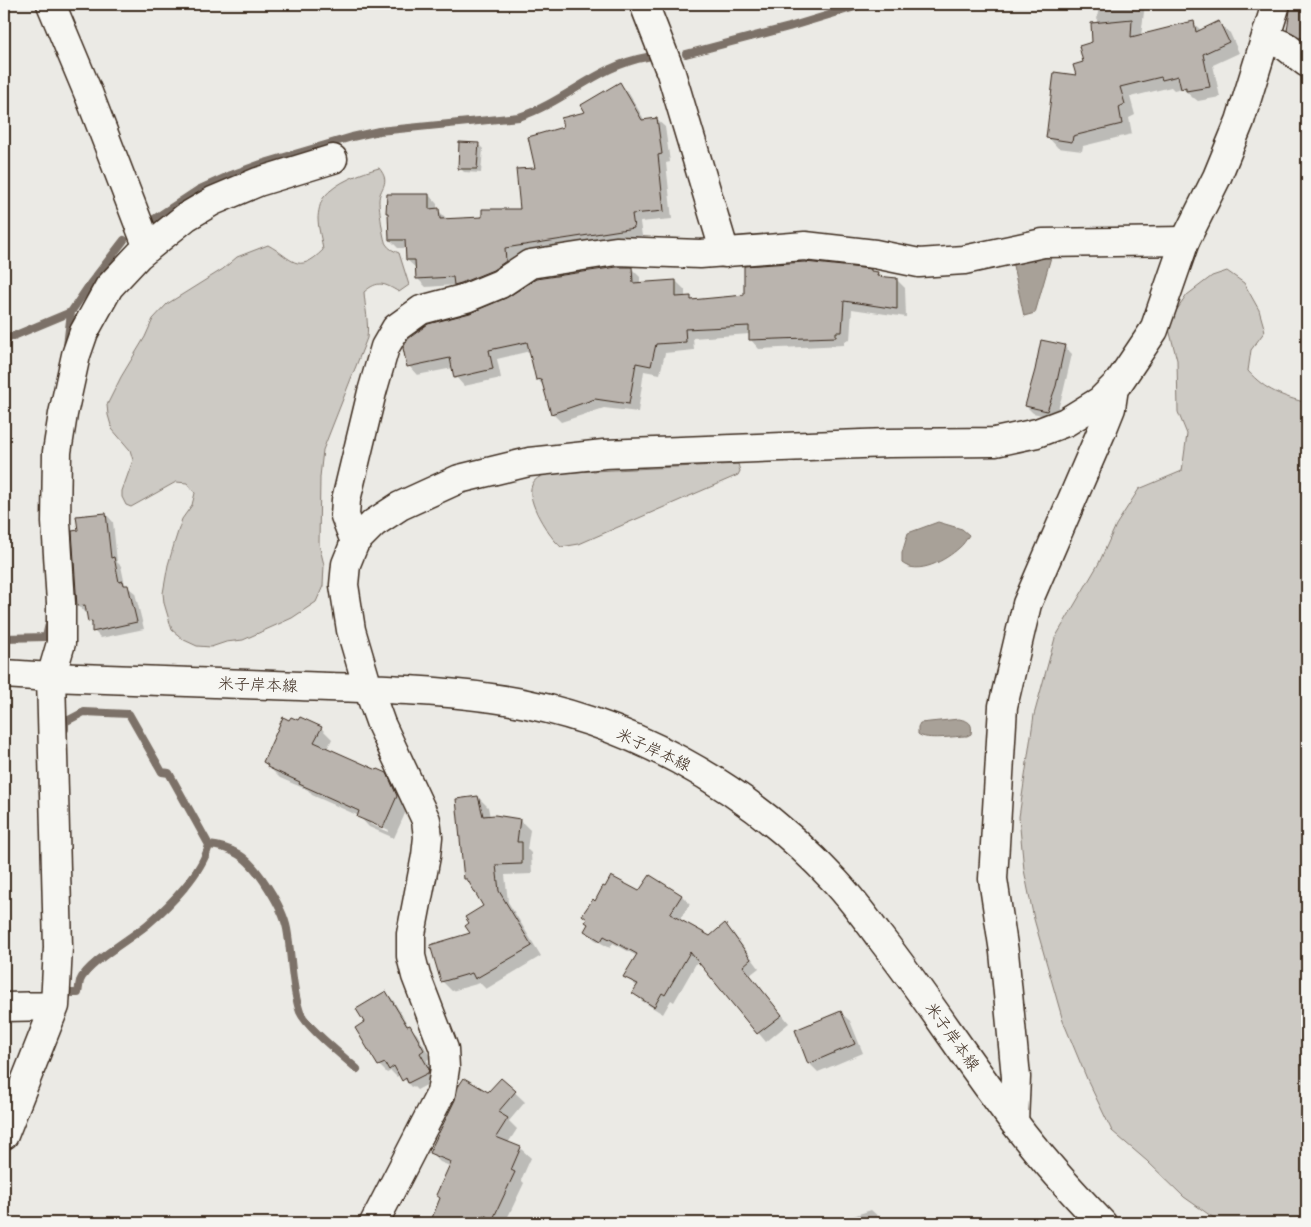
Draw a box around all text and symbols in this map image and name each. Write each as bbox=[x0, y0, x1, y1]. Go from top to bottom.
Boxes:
street label: 米子岸本線 bbox=[218, 672, 298, 699]
street label: 米子岸本線 bbox=[612, 722, 695, 779]
street label: 米子岸本線 bbox=[918, 997, 985, 1077]

